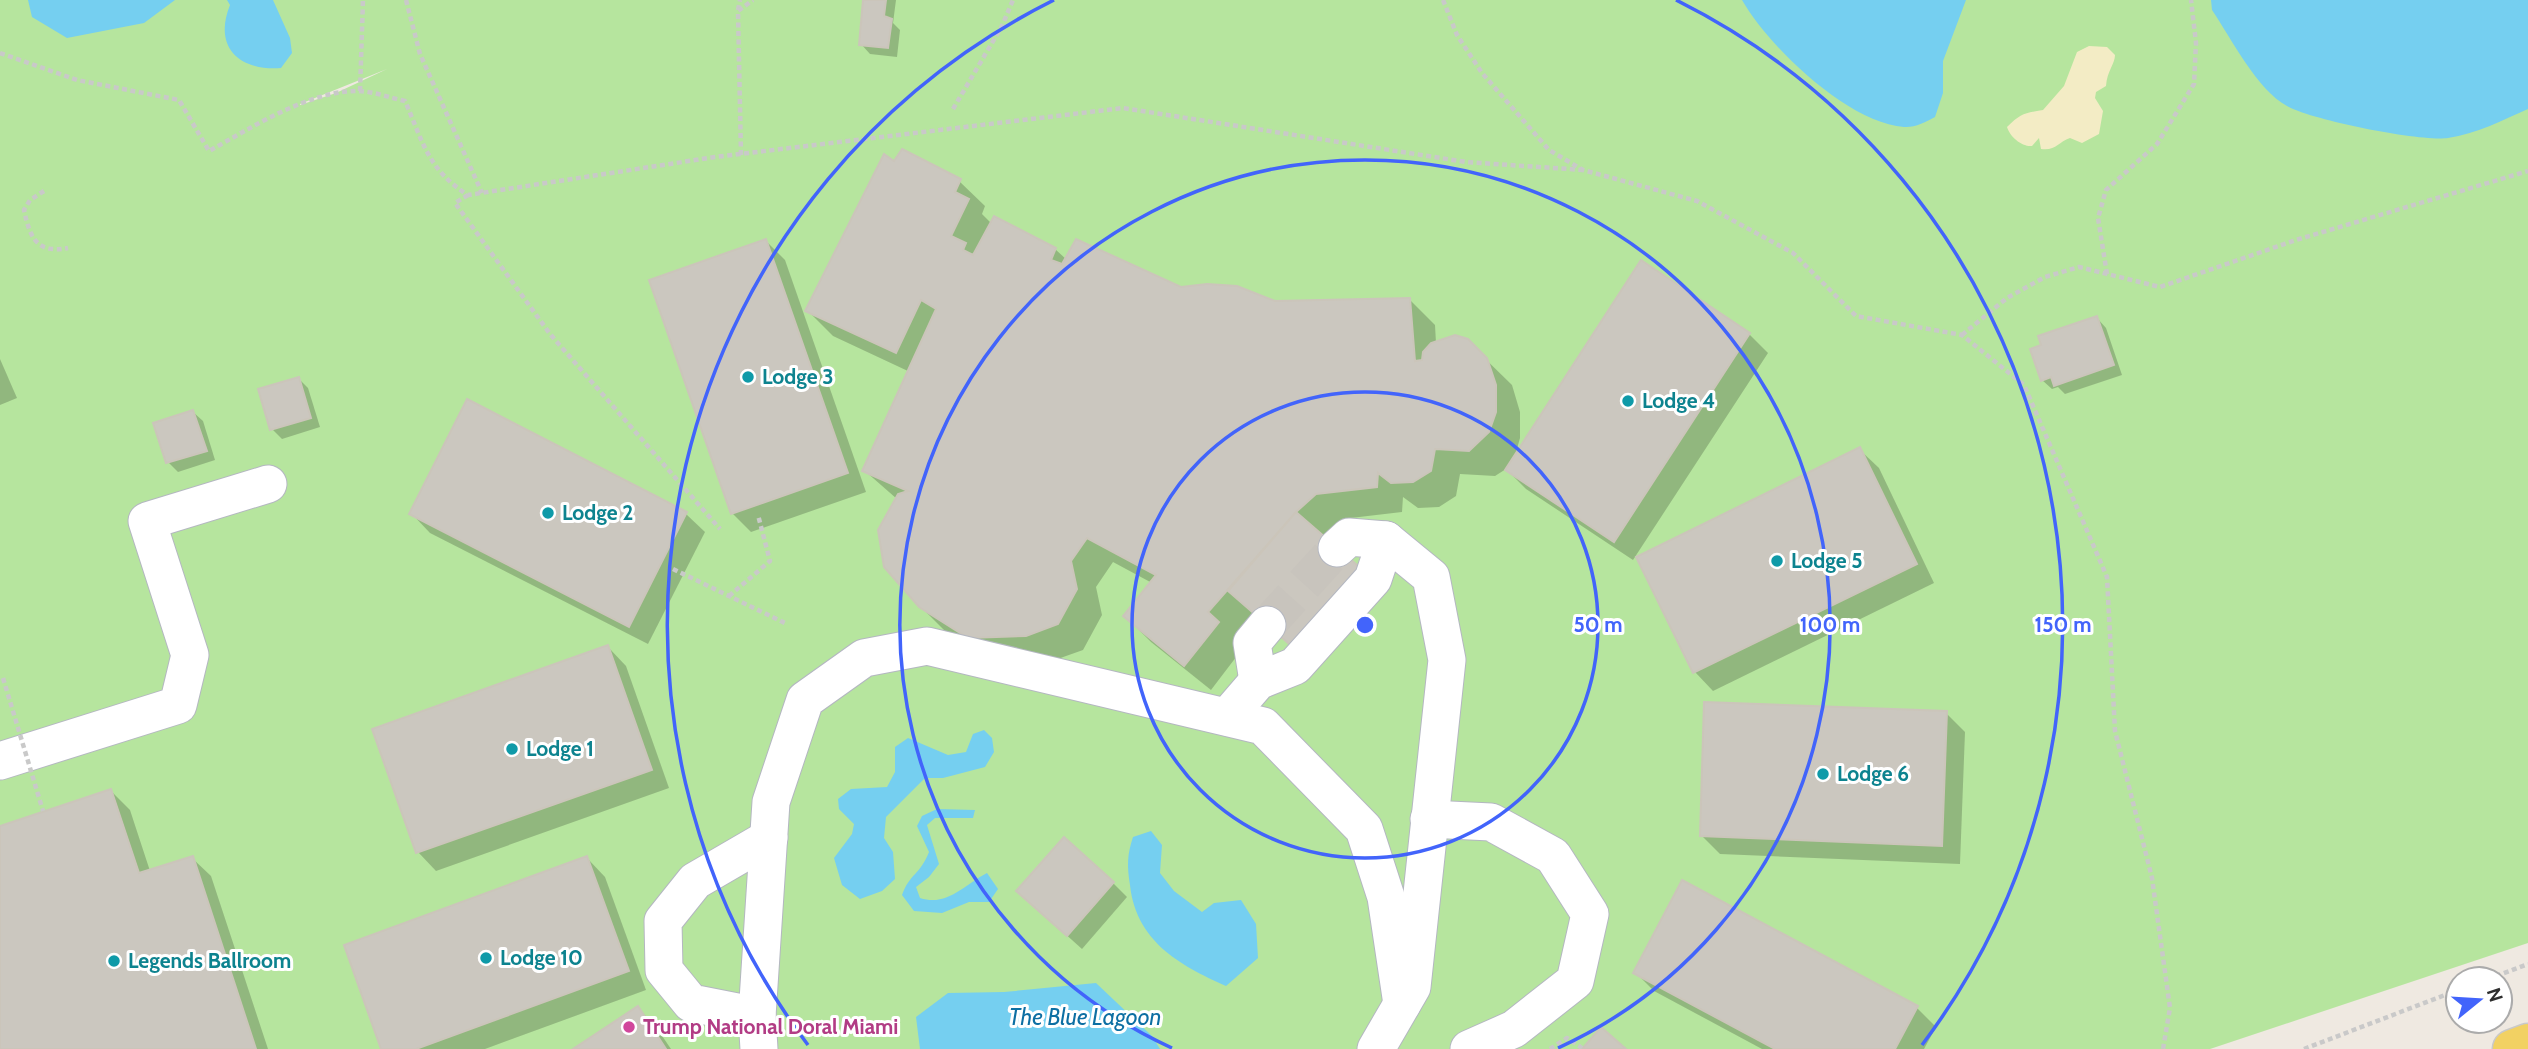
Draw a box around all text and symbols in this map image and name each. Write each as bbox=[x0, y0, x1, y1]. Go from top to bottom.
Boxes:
place label: Lodge 3 bbox=[762, 364, 834, 389]
marker: Lodge 3 bbox=[740, 369, 756, 385]
place label: Lodge 4 bbox=[1642, 388, 1715, 413]
marker: Lodge 4 bbox=[1620, 393, 1636, 409]
place label: Lodge 2 bbox=[562, 500, 633, 525]
marker: Lodge 2 bbox=[540, 505, 556, 521]
place label: Lodge 5 bbox=[1791, 548, 1863, 573]
marker: Lodge 5 bbox=[1769, 553, 1785, 569]
text: 50 m bbox=[1573, 612, 1623, 637]
text: 100 m bbox=[1800, 612, 1860, 637]
text: 150 m bbox=[2035, 612, 2091, 637]
centre of rings bbox=[1353, 613, 1377, 637]
place label: Lodge 1 bbox=[526, 736, 594, 761]
marker: Lodge 1 bbox=[504, 741, 520, 757]
place label: Lodge 6 bbox=[1837, 761, 1909, 786]
marker: Lodge 6 bbox=[1815, 766, 1831, 782]
place label: Lodge 10 bbox=[500, 945, 583, 970]
place label: Legends Ballroom bbox=[128, 948, 291, 973]
marker: Lodge 10 bbox=[478, 950, 494, 966]
marker: Legends Ballroom bbox=[106, 953, 122, 969]
north arrow bbox=[2444, 965, 2514, 1035]
text: N bbox=[2482, 985, 2508, 1005]
water label: The Blue Lagoon bbox=[1009, 1003, 1161, 1031]
place label: Trump National Doral Miami bbox=[643, 1014, 898, 1039]
marker: Trump National Doral Miami bbox=[621, 1019, 637, 1035]

